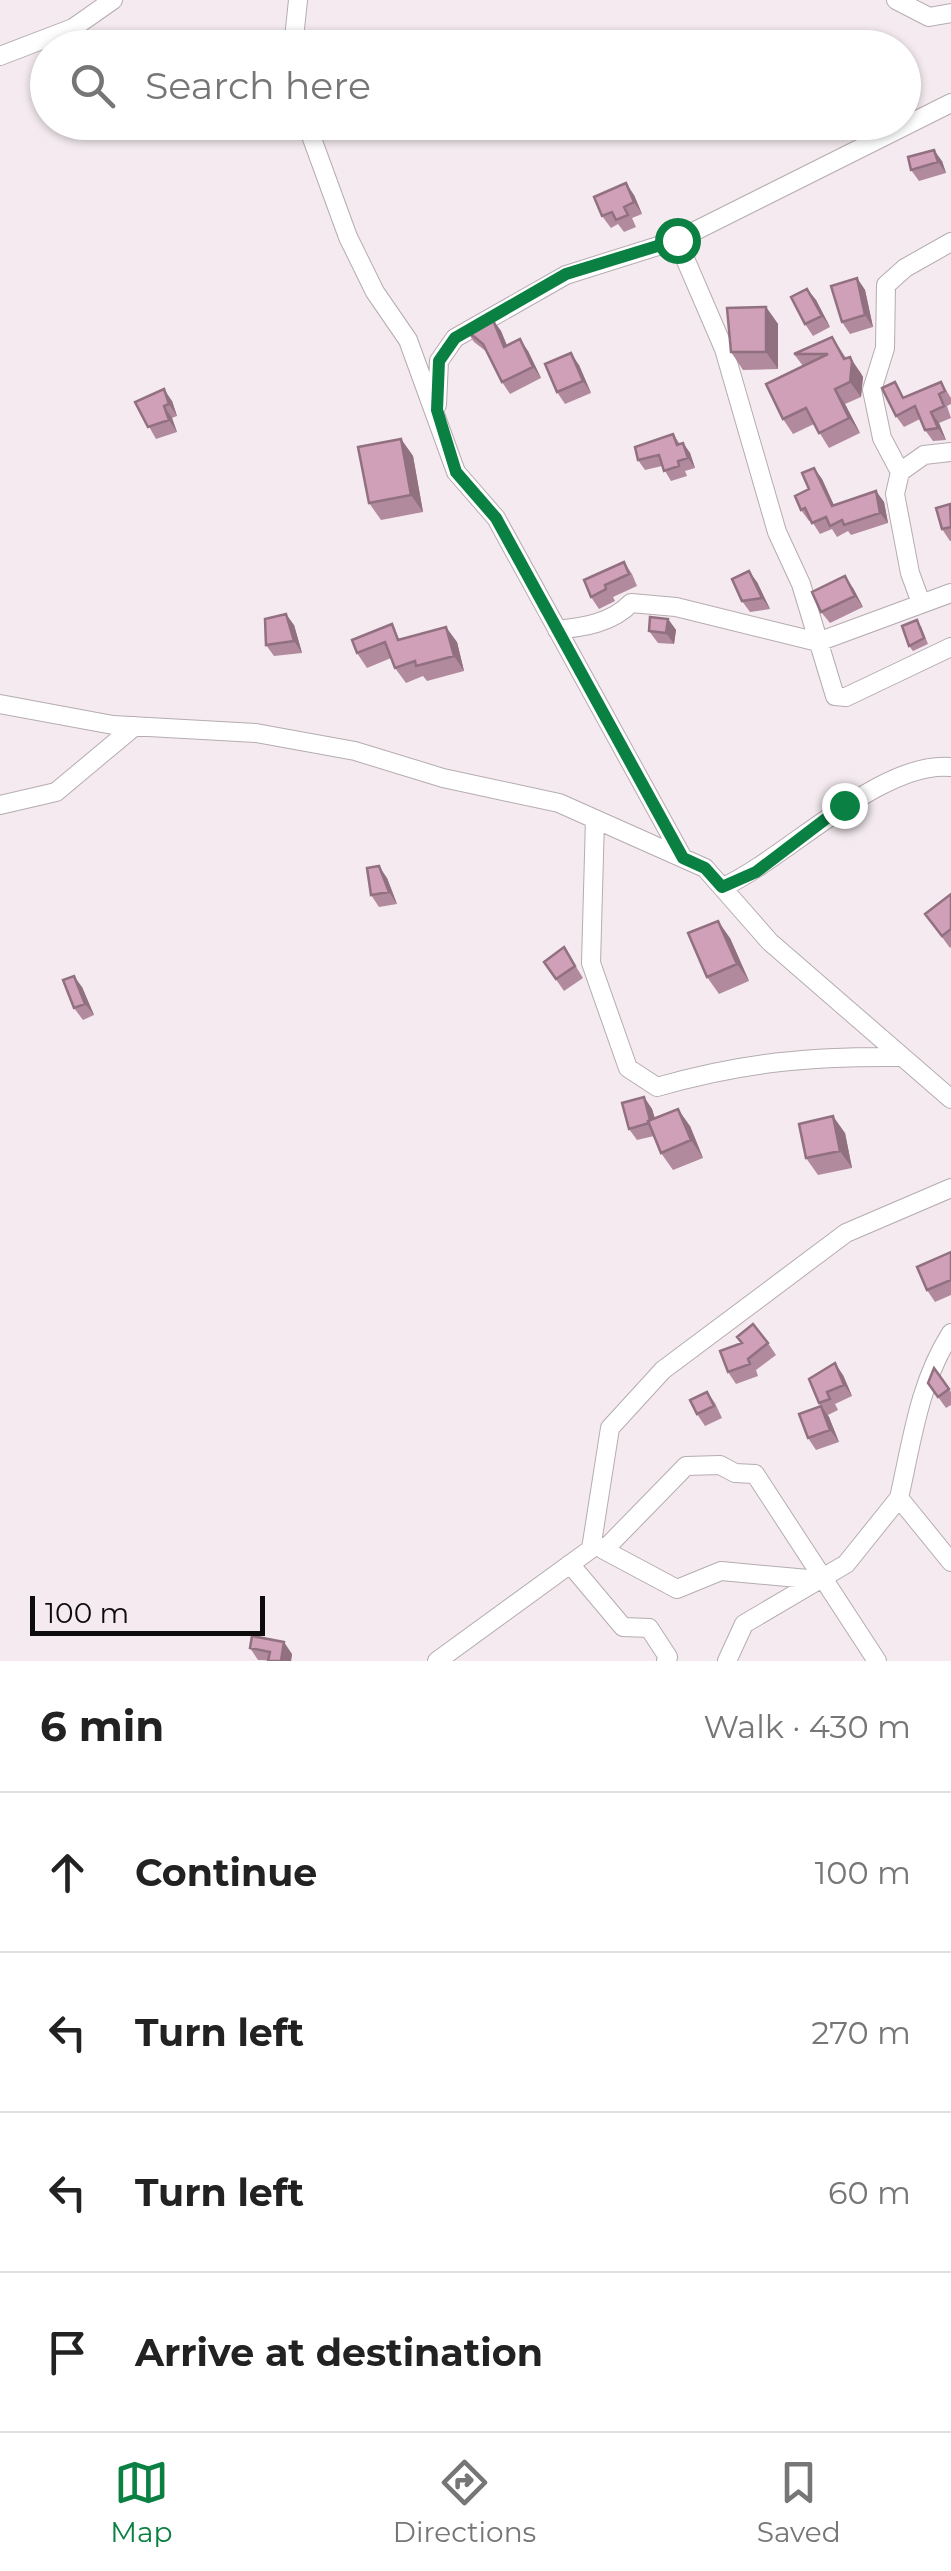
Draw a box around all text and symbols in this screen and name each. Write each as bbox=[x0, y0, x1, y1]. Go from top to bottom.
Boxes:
search box bbox=[30, 30, 921, 140]
icon: search bbox=[65, 58, 120, 113]
text: Search here bbox=[145, 62, 371, 109]
route start bbox=[655, 218, 701, 264]
route end bbox=[822, 783, 868, 829]
scale bar bbox=[30, 1591, 265, 1636]
text: 100 m bbox=[45, 1596, 129, 1630]
text: 6 min bbox=[40, 1700, 164, 1752]
text: Walk · 430 m bbox=[704, 1707, 911, 1746]
icon: ahead bbox=[40, 1845, 95, 1900]
text: Continue bbox=[135, 1849, 317, 1896]
text: 100 m bbox=[815, 1853, 911, 1892]
icon: left bbox=[40, 2005, 95, 2060]
text: Turn left bbox=[135, 2009, 304, 2056]
text: 270 m bbox=[811, 2013, 911, 2052]
icon: left bbox=[40, 2165, 95, 2220]
text: Turn left bbox=[135, 2169, 304, 2216]
text: 60 m bbox=[828, 2173, 911, 2212]
icon: arrive bbox=[40, 2325, 95, 2380]
text: Arrive at destination bbox=[135, 2329, 543, 2376]
tab: Map bbox=[110, 2455, 172, 2549]
tab: Directions bbox=[393, 2455, 536, 2549]
tab: Saved bbox=[757, 2455, 841, 2549]

